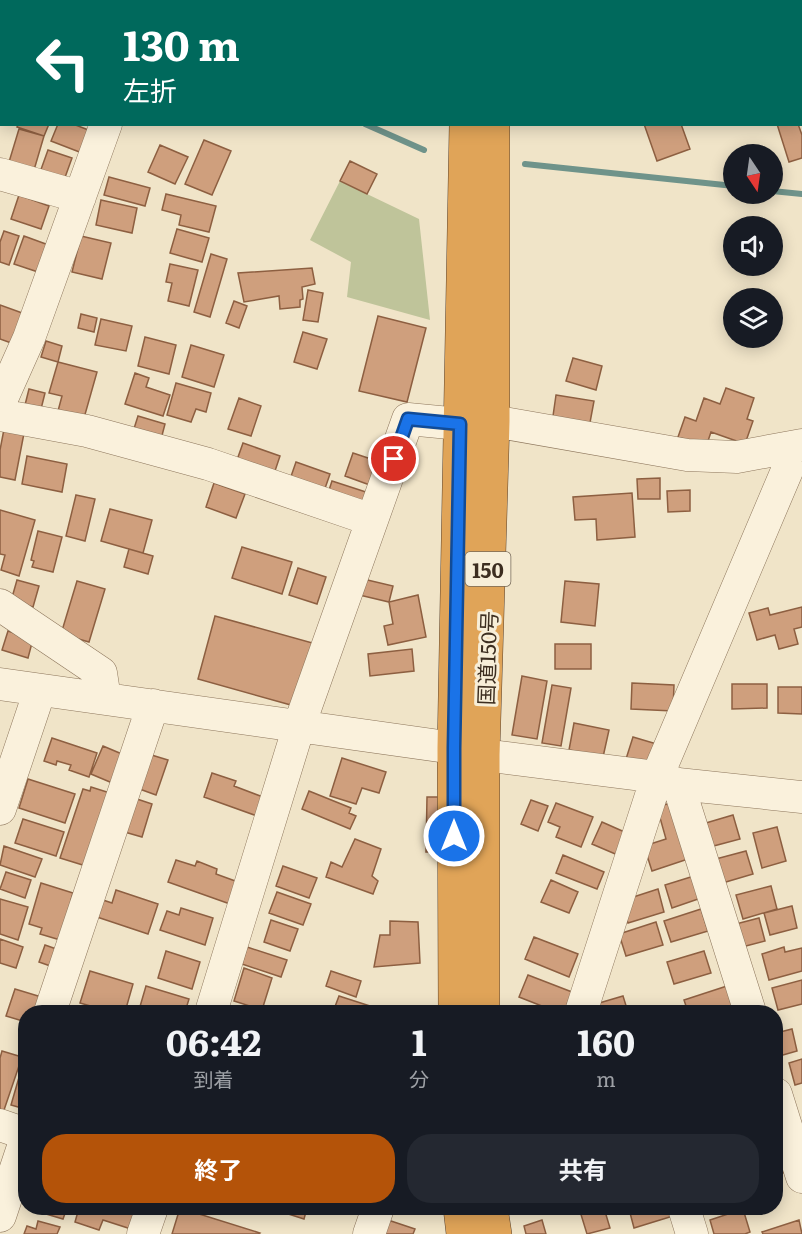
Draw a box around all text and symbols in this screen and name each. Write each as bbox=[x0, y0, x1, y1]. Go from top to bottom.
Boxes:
text: 130 m bbox=[123, 12, 240, 74]
icon: left bbox=[24, 24, 102, 102]
text: 左折 bbox=[123, 69, 177, 109]
north arrow bbox=[723, 144, 783, 204]
map controls bbox=[723, 144, 783, 348]
button: sound bbox=[723, 216, 783, 276]
button: layers bbox=[723, 288, 783, 348]
pin bbox=[368, 433, 419, 484]
icon: arrive bbox=[377, 442, 410, 475]
road number: 150 bbox=[466, 552, 510, 586]
street label: 国道150号 bbox=[469, 610, 503, 706]
position arrow bbox=[422, 804, 486, 868]
text: 06:42 bbox=[166, 1014, 261, 1067]
text: 1 bbox=[412, 1014, 427, 1067]
text: 160 bbox=[577, 1014, 635, 1067]
text: 到着 bbox=[194, 1063, 234, 1093]
text: 分 bbox=[409, 1063, 429, 1093]
text: m bbox=[596, 1063, 616, 1093]
button: 終了 bbox=[42, 1134, 395, 1203]
button: 共有 bbox=[407, 1134, 759, 1203]

